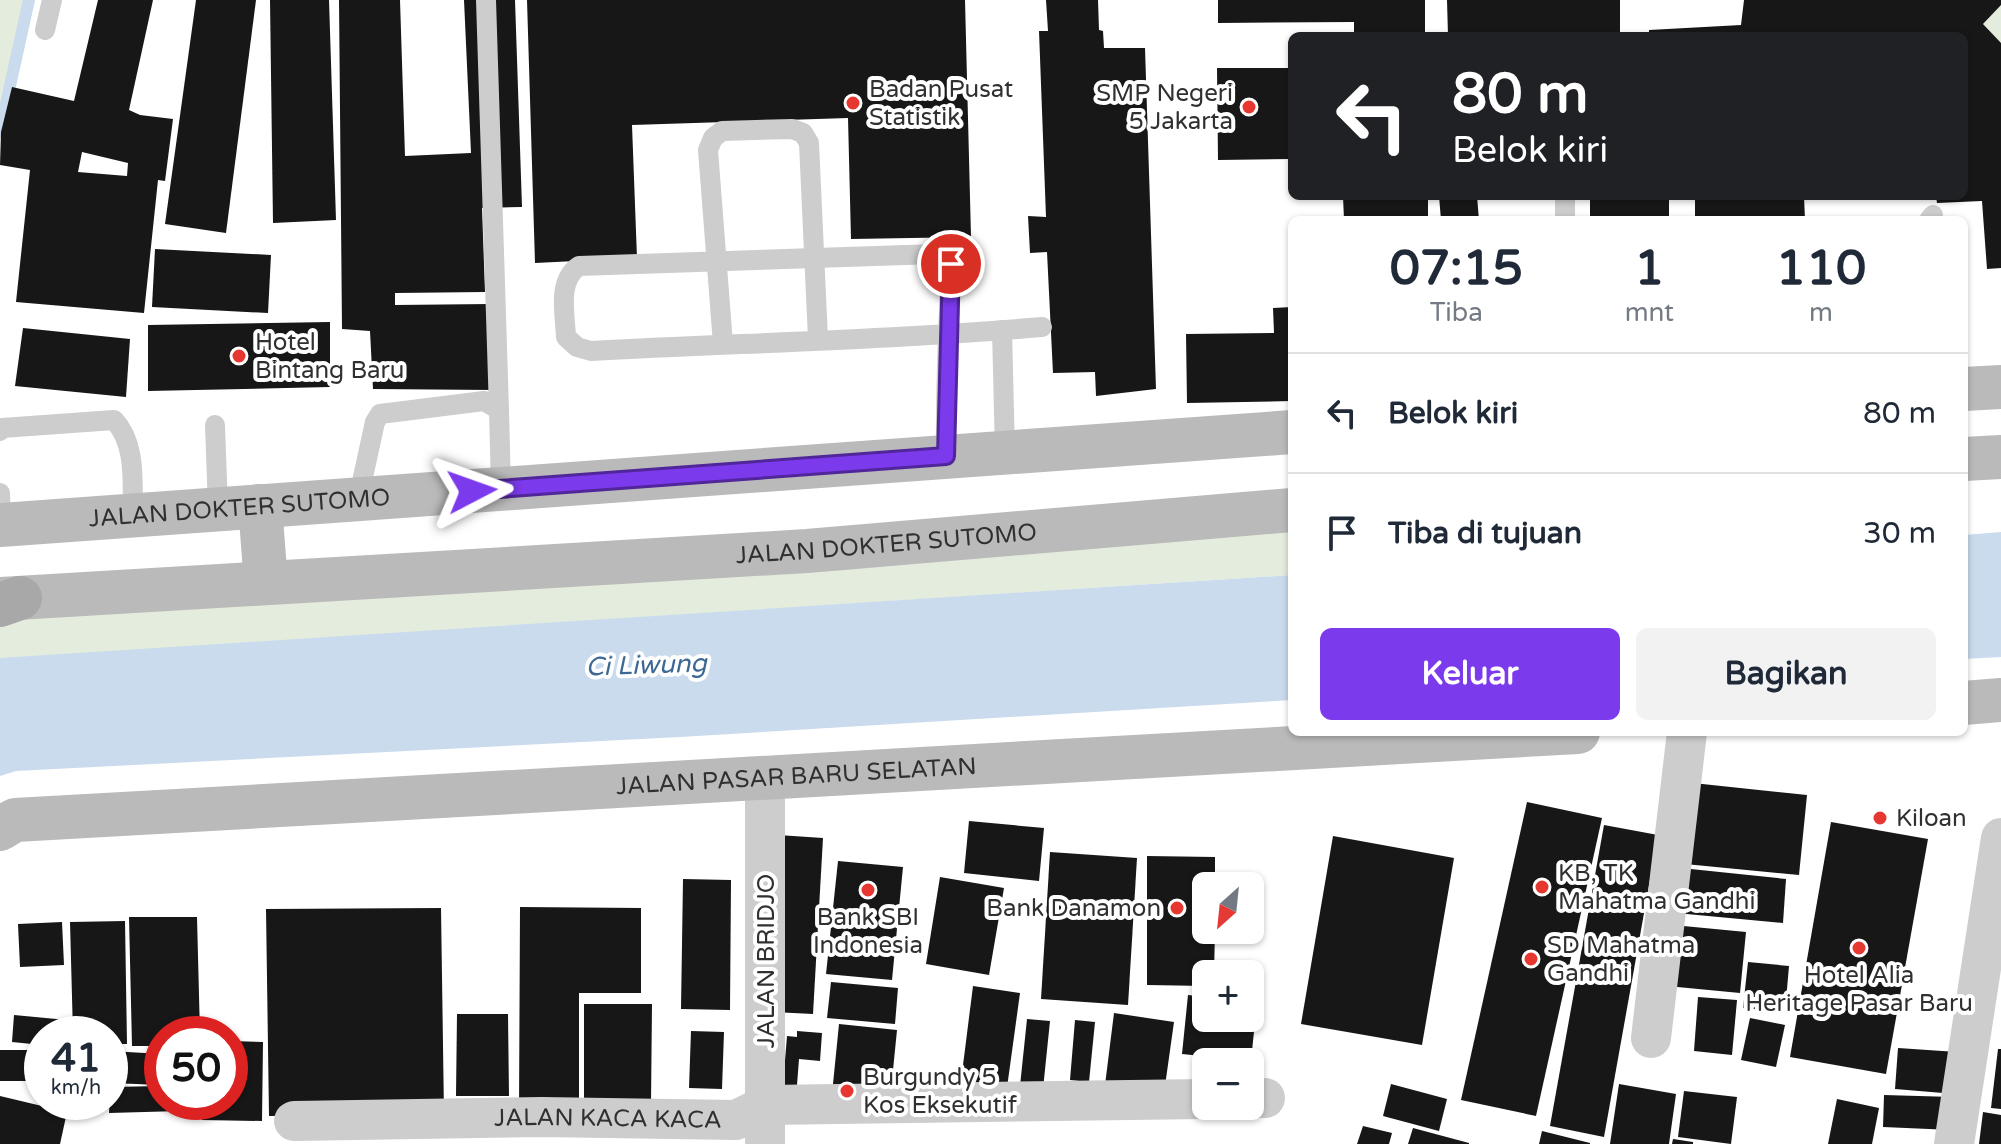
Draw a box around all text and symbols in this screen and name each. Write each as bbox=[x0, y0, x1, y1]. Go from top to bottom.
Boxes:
text: 80 m bbox=[1452, 61, 1588, 128]
icon: left bbox=[1320, 64, 1424, 168]
place label: Badan Pusat Statistik bbox=[869, 75, 1013, 132]
place label: SMP Negeri 5 Jakarta bbox=[1096, 79, 1233, 136]
marker: Badan Pusat Statistik bbox=[844, 94, 862, 112]
marker: SMP Negeri 5 Jakarta bbox=[1240, 98, 1258, 116]
text: Belok kiri bbox=[1452, 129, 1608, 172]
pin bbox=[917, 230, 985, 298]
text: 07:15 bbox=[1390, 240, 1523, 298]
text: 1 bbox=[1634, 240, 1664, 298]
text: 110 bbox=[1776, 240, 1866, 298]
icon: arrive bbox=[929, 242, 973, 286]
text: Tiba bbox=[1430, 297, 1483, 328]
text: mnt bbox=[1625, 297, 1674, 328]
text: m bbox=[1809, 297, 1833, 328]
place label: Hotel Bintang Baru bbox=[255, 328, 404, 385]
marker: Hotel Bintang Baru bbox=[230, 347, 248, 365]
icon: left bbox=[1320, 391, 1364, 435]
text: Belok kiri bbox=[1388, 395, 1518, 432]
text: 80 m bbox=[1863, 395, 1936, 432]
position arrow bbox=[430, 449, 514, 533]
street label: JALAN DOKTER SUTOMO bbox=[88, 482, 391, 533]
icon: arrive bbox=[1320, 511, 1364, 555]
text: Tiba di tujuan bbox=[1388, 515, 1582, 552]
text: 30 m bbox=[1863, 515, 1936, 552]
street label: JALAN DOKTER SUTOMO bbox=[735, 517, 1038, 570]
button: Keluar bbox=[1320, 628, 1620, 720]
button: Bagikan bbox=[1636, 628, 1936, 720]
water label: Ci Liwung bbox=[585, 647, 709, 683]
street label: JALAN PASAR BARU SELATAN bbox=[615, 751, 977, 801]
place label: Kiloan bbox=[1896, 804, 1967, 833]
marker: Kiloan bbox=[1871, 809, 1889, 827]
place label: KB, TK Mahatma Gandhi bbox=[1558, 859, 1755, 916]
north arrow bbox=[1192, 872, 1264, 944]
map controls bbox=[1192, 872, 1264, 1120]
street label: JALAN BRIDJO bbox=[752, 874, 781, 1048]
marker: KB, TK Mahatma Gandhi bbox=[1533, 878, 1551, 896]
marker: Bank SBI Indonesia bbox=[859, 881, 877, 899]
place label: Bank Danamon bbox=[986, 894, 1161, 923]
marker: Bank Danamon bbox=[1168, 899, 1186, 917]
place label: Bank SBI Indonesia bbox=[813, 903, 923, 960]
place label: SD Mahatma Gandhi bbox=[1547, 931, 1695, 988]
marker: Hotel Alia Heritage Pasar Baru bbox=[1850, 939, 1868, 957]
marker: SD Mahatma Gandhi bbox=[1522, 950, 1540, 968]
button: + bbox=[1192, 960, 1264, 1032]
place label: Hotel Alia Heritage Pasar Baru bbox=[1745, 961, 1973, 1018]
speed limit sign: 50 bbox=[144, 1016, 248, 1120]
text: 41 bbox=[51, 1034, 101, 1082]
button: − bbox=[1192, 1048, 1264, 1120]
place label: Burgundy 5 Kos Eksekutif bbox=[863, 1063, 1018, 1120]
text: km/h bbox=[51, 1076, 101, 1100]
marker: Burgundy 5 Kos Eksekutif bbox=[838, 1082, 856, 1100]
street label: JALAN KACA KACA bbox=[494, 1102, 722, 1134]

